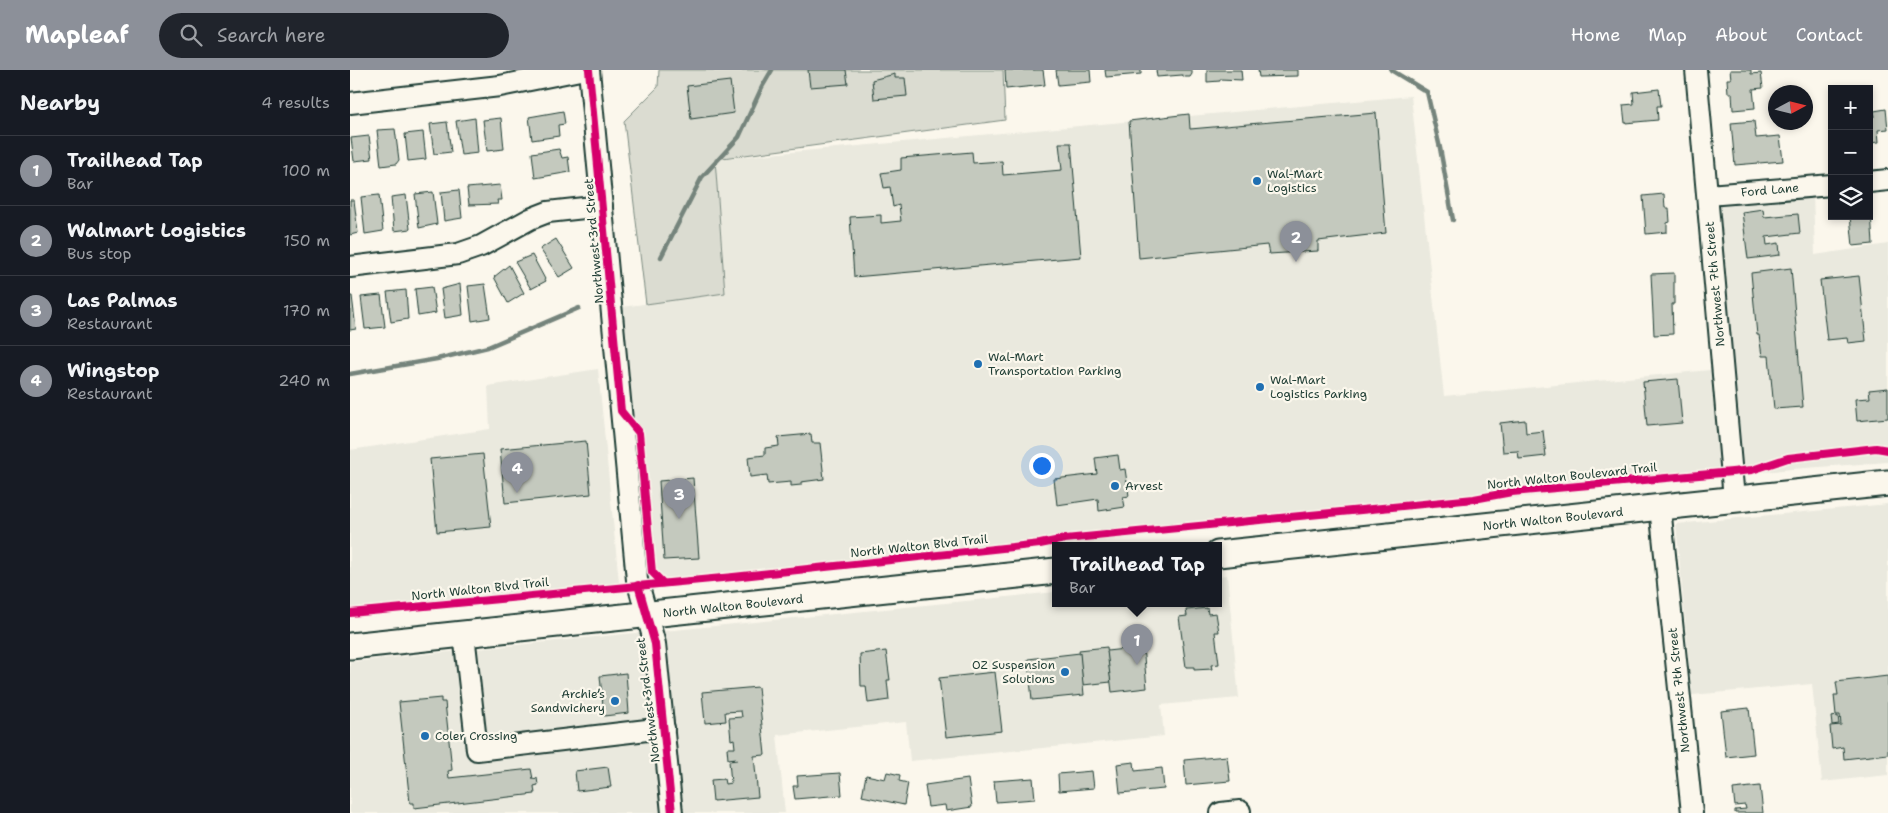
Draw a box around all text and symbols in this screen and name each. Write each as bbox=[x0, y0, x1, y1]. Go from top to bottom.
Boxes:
search box bbox=[159, 13, 509, 58]
text: Mapleaf bbox=[25, 19, 129, 51]
icon: search bbox=[177, 21, 205, 49]
text: Search here bbox=[217, 23, 325, 48]
text: Home bbox=[1571, 23, 1620, 47]
text: Map bbox=[1648, 23, 1687, 47]
text: About bbox=[1715, 23, 1768, 47]
text: Contact bbox=[1796, 23, 1863, 47]
north arrow bbox=[1768, 85, 1813, 130]
map controls bbox=[1828, 85, 1873, 220]
button: + bbox=[1828, 85, 1873, 130]
text: Nearby bbox=[20, 89, 100, 117]
text: 4 results bbox=[261, 92, 330, 113]
button: − bbox=[1828, 130, 1873, 175]
text: Trailhead Tap bbox=[67, 148, 203, 173]
text: 1 bbox=[32, 160, 40, 181]
text: 100 m bbox=[282, 160, 330, 181]
place label: Wal-Mart Logistics bbox=[1267, 166, 1323, 196]
text: Bar bbox=[67, 173, 94, 194]
marker: Wal-Mart Logistics bbox=[1251, 175, 1263, 187]
button: layers bbox=[1828, 175, 1873, 220]
street label: Northwest 3rd Street bbox=[581, 178, 607, 304]
street label: Ford Lane bbox=[1740, 179, 1800, 201]
text: Walmart Logistics bbox=[67, 218, 246, 243]
pin: 2 bbox=[1280, 221, 1312, 262]
street label: Northwest 7th Street bbox=[1702, 221, 1728, 347]
text: 2 bbox=[30, 230, 42, 251]
text: 150 m bbox=[283, 230, 330, 251]
text: Bus stop bbox=[67, 243, 132, 264]
text: Las Palmas bbox=[67, 288, 178, 313]
text: 3 bbox=[30, 300, 42, 321]
text: 170 m bbox=[283, 300, 330, 321]
text: Restaurant bbox=[67, 313, 153, 334]
place label: Wal-Mart Transportation Parking bbox=[988, 349, 1121, 379]
text: Wingstop bbox=[67, 358, 159, 383]
marker: Wal-Mart Transportation Parking bbox=[972, 358, 984, 370]
text: 4 bbox=[30, 370, 42, 391]
text: 240 m bbox=[278, 370, 330, 391]
place label: Wal-Mart Logistics Parking bbox=[1270, 372, 1367, 402]
marker: Wal-Mart Logistics Parking bbox=[1254, 381, 1266, 393]
text: Restaurant bbox=[67, 383, 153, 404]
pin: 4 bbox=[501, 452, 533, 493]
your location bbox=[1029, 453, 1055, 479]
street label: North Walton Boulevard Trail bbox=[1486, 459, 1658, 493]
pin: 3 bbox=[663, 478, 695, 519]
place label: Arvest bbox=[1125, 478, 1163, 494]
marker: Arvest bbox=[1109, 480, 1121, 492]
street label: North Walton Boulevard bbox=[1482, 504, 1624, 534]
street label: North Walton Blvd Trail bbox=[850, 531, 989, 561]
popup bbox=[1052, 542, 1222, 607]
text: Trailhead Tap bbox=[1069, 552, 1205, 577]
street label: North Walton Blvd Trail bbox=[411, 574, 550, 604]
text: Bar bbox=[1069, 577, 1096, 598]
street label: North Walton Boulevard bbox=[662, 591, 804, 621]
pin: 1 bbox=[1121, 624, 1153, 665]
street label: Northwest 7th Street bbox=[1664, 627, 1694, 753]
street label: Northwest 3rd Street bbox=[632, 637, 664, 763]
place label: OZ Suspension Solutions bbox=[972, 657, 1055, 687]
marker: OZ Suspension Solutions bbox=[1059, 666, 1071, 678]
place label: Archie’s Sandwichery bbox=[531, 686, 605, 716]
marker: Archie’s Sandwichery bbox=[609, 695, 621, 707]
place label: Coler Crossing bbox=[435, 728, 517, 744]
marker: Coler Crossing bbox=[419, 730, 431, 742]

